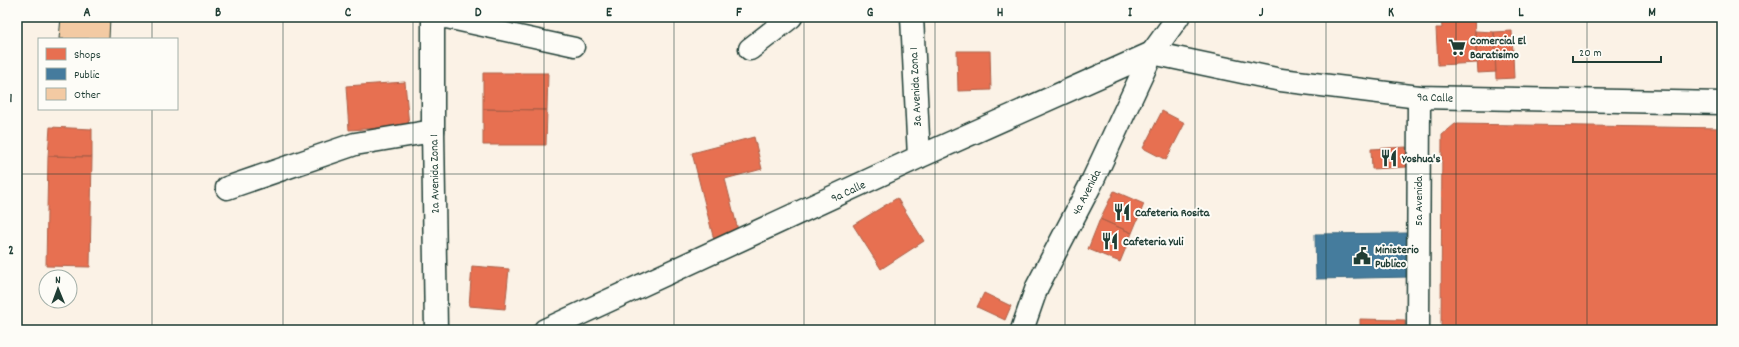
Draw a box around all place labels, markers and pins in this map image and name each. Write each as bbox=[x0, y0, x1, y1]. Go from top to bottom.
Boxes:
place label: Comercial El Baratisimo bbox=[1470, 33, 1526, 64]
supermarket icon: Comercial El Baratisimo bbox=[1447, 37, 1467, 57]
restaurant icon: Yoshua's bbox=[1379, 148, 1399, 168]
place label: Yoshua's bbox=[1401, 151, 1441, 168]
restaurant icon: Cafeteria Rosita bbox=[1112, 202, 1132, 222]
place label: Cafeteria Rosita bbox=[1135, 205, 1211, 222]
restaurant icon: Cafeteria Yuli bbox=[1100, 231, 1120, 251]
place label: Cafeteria Yuli bbox=[1123, 234, 1184, 251]
place label: Ministerio Publico bbox=[1375, 242, 1419, 273]
public building icon: Ministerio Publico bbox=[1352, 246, 1372, 266]

